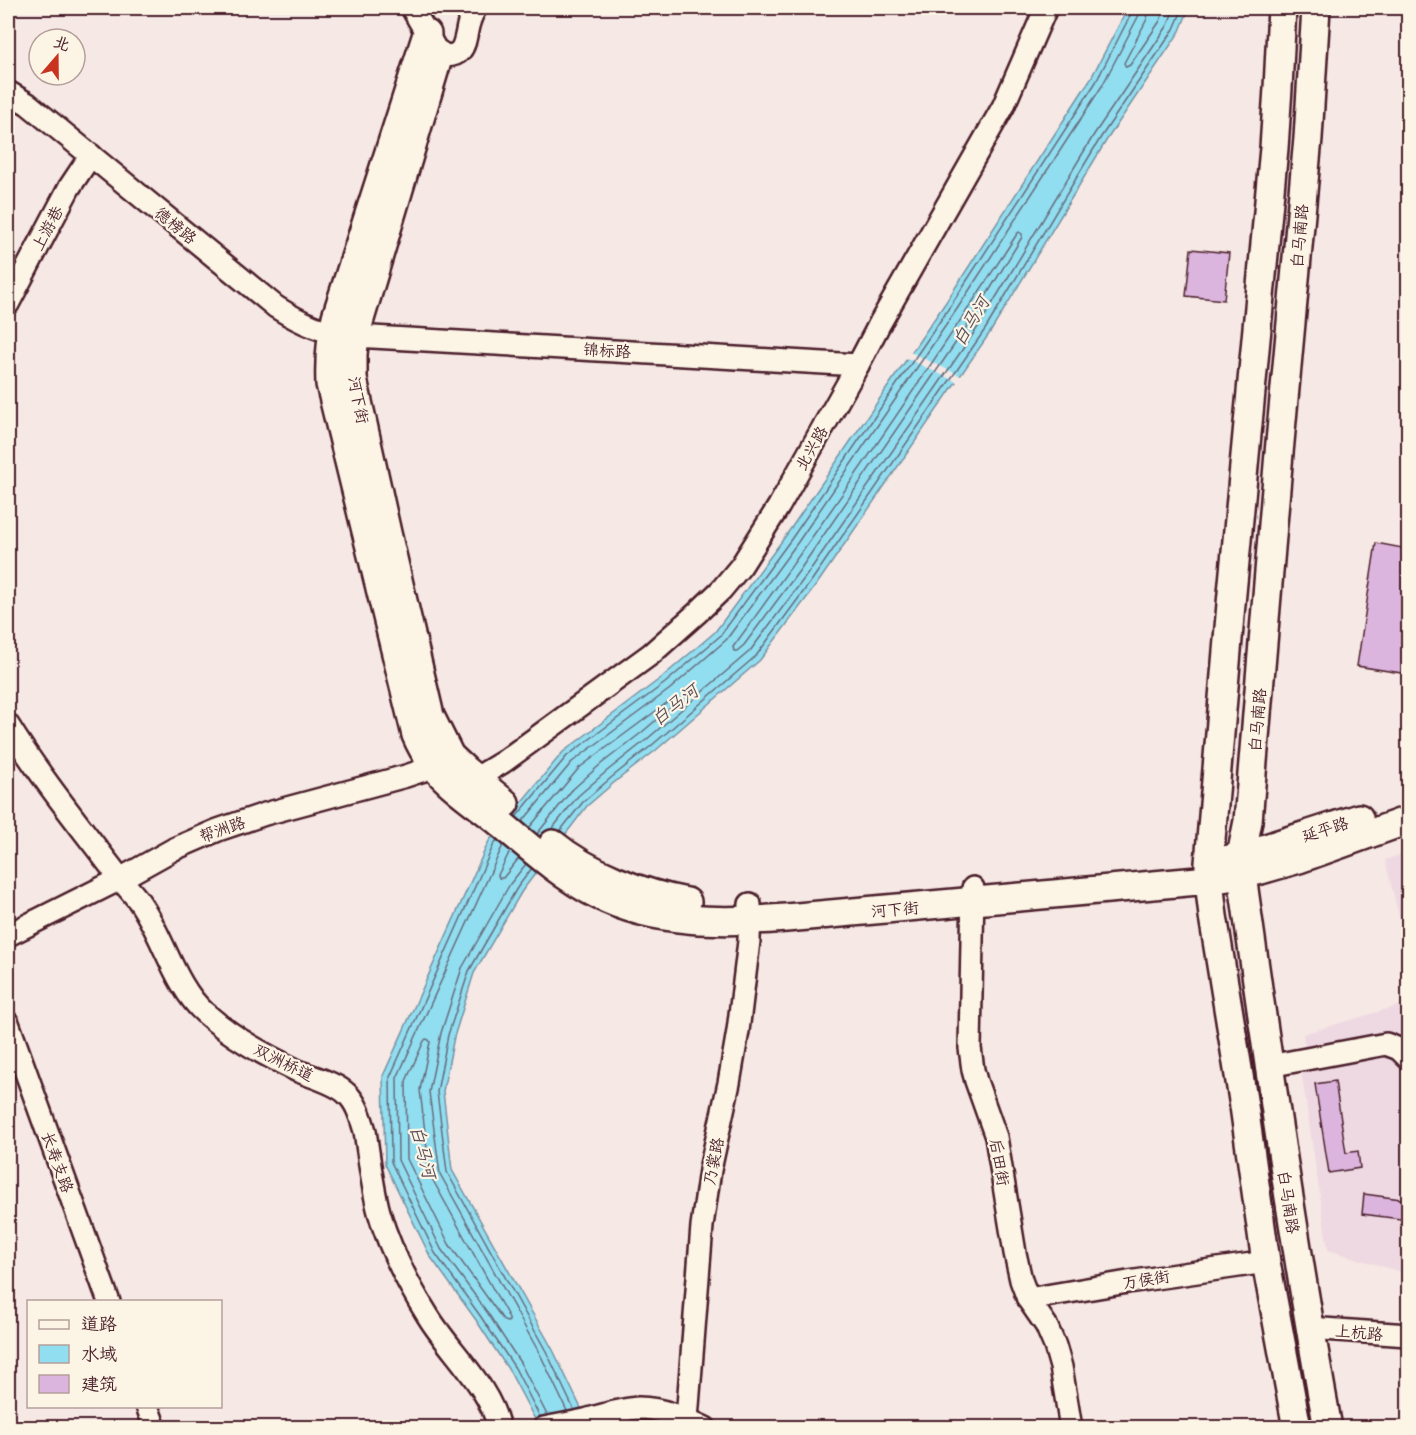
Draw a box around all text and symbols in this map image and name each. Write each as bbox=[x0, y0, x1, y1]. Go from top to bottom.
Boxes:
north arrow bbox=[27, 27, 87, 87]
text: 北 bbox=[51, 30, 73, 55]
street label: 德榜路 bbox=[151, 201, 202, 248]
street label: 上游巷 bbox=[26, 202, 67, 254]
street label: 白马南路 bbox=[1285, 203, 1312, 269]
water label: 白马河 bbox=[946, 289, 996, 350]
street label: 锦标路 bbox=[583, 338, 632, 361]
street label: 河下街 bbox=[345, 374, 374, 425]
street label: 北兴路 bbox=[789, 422, 832, 474]
water label: 白马河 bbox=[646, 676, 705, 730]
street label: 白马南路 bbox=[1243, 687, 1270, 753]
street label: 帮洲路 bbox=[196, 810, 248, 847]
street label: 延平路 bbox=[1299, 811, 1351, 846]
street label: 河下街 bbox=[870, 896, 920, 921]
street label: 双洲桥道 bbox=[251, 1038, 318, 1085]
water label: 白马河 bbox=[405, 1123, 443, 1184]
street label: 长寿支路 bbox=[38, 1128, 79, 1195]
street label: 乃裳路 bbox=[698, 1135, 727, 1186]
street label: 后田街 bbox=[986, 1136, 1015, 1187]
street label: 白马南路 bbox=[1274, 1169, 1305, 1235]
street label: 万侯街 bbox=[1121, 1264, 1171, 1293]
legend bbox=[27, 1300, 222, 1408]
text: 道路 bbox=[81, 1311, 117, 1335]
street label: 上杭路 bbox=[1334, 1319, 1384, 1344]
text: 水域 bbox=[81, 1341, 117, 1365]
text: 建筑 bbox=[81, 1371, 117, 1395]

